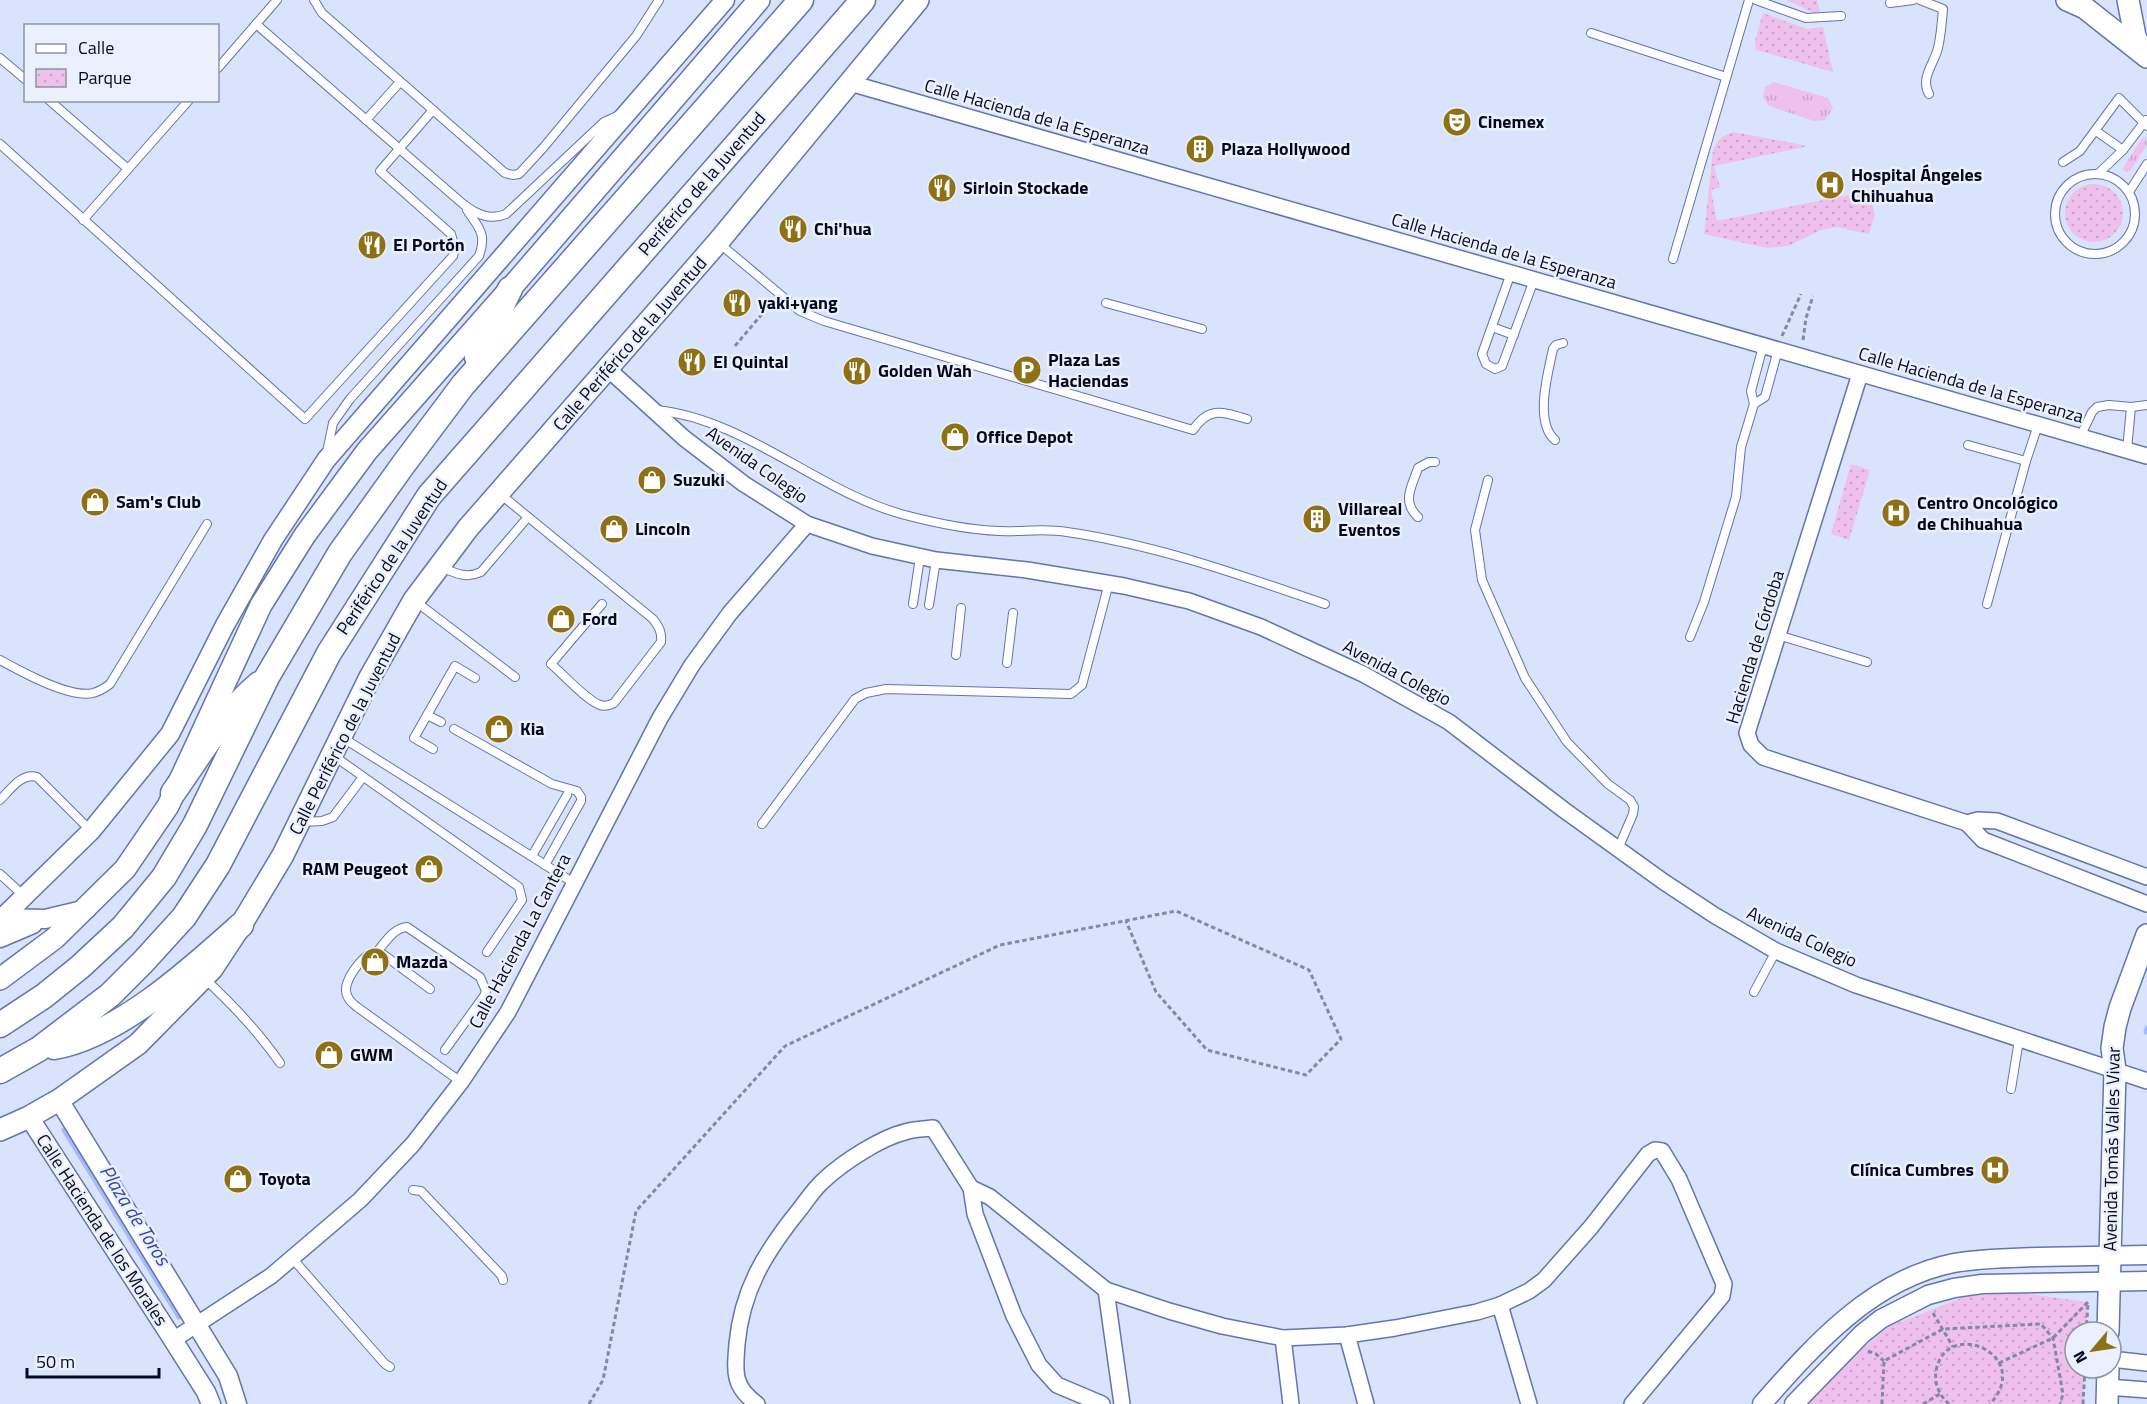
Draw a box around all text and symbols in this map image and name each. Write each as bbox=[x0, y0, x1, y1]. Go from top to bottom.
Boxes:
legend bbox=[24, 24, 219, 102]
text: Calle bbox=[78, 34, 114, 61]
text: Parque bbox=[78, 64, 132, 91]
street label: Calle Hacienda de la Esperanza bbox=[921, 71, 1153, 162]
street label: Periférico de la Juventud bbox=[631, 106, 772, 262]
theatre icon: Cinemex bbox=[1441, 106, 1473, 138]
place label: Cinemex bbox=[1478, 108, 1545, 135]
building icon: Plaza Hollywood bbox=[1184, 133, 1216, 165]
place label: Plaza Hollywood bbox=[1221, 135, 1350, 162]
place label: Hospital Ángeles Chihuahua bbox=[1851, 161, 1982, 209]
hospital icon: Hospital Ángeles Chihuahua bbox=[1814, 169, 1846, 201]
restaurant icon: Sirloin Stockade bbox=[926, 172, 958, 204]
place label: Sirloin Stockade bbox=[963, 174, 1089, 201]
street label: Calle Hacienda de la Esperanza bbox=[1388, 205, 1620, 296]
restaurant icon: Chi'hua bbox=[777, 213, 809, 245]
place label: Chi'hua bbox=[814, 215, 872, 242]
restaurant icon: El Portón bbox=[356, 229, 388, 261]
place label: El Portón bbox=[393, 231, 465, 258]
street label: Calle Periférico de la Juventud bbox=[546, 251, 713, 437]
restaurant icon: yaki+yang bbox=[721, 287, 753, 319]
place label: yaki+yang bbox=[758, 289, 838, 316]
street label: Calle Hacienda de la Esperanza bbox=[1855, 339, 2087, 430]
restaurant icon: El Quintal bbox=[676, 346, 708, 378]
place label: Plaza Las Haciendas bbox=[1048, 346, 1129, 394]
place label: El Quintal bbox=[713, 348, 789, 375]
parking icon: Plaza Las Haciendas bbox=[1011, 354, 1043, 386]
restaurant icon: Golden Wah bbox=[841, 355, 873, 387]
place label: Golden Wah bbox=[878, 357, 972, 384]
street label: Avenida Colegio bbox=[701, 419, 814, 510]
shop icon: Office Depot bbox=[939, 421, 971, 453]
place label: Office Depot bbox=[976, 423, 1073, 450]
shop icon: Suzuki bbox=[636, 464, 668, 496]
place label: Suzuki bbox=[673, 466, 725, 493]
street label: Periférico de la Juventud bbox=[329, 473, 454, 640]
shop icon: Sam's Club bbox=[79, 486, 111, 518]
place label: Sam's Club bbox=[116, 488, 201, 515]
place label: Centro Oncológico de Chihuahua bbox=[1917, 489, 2058, 537]
place label: Villareal Eventos bbox=[1338, 495, 1402, 543]
hospital icon: Centro Oncológico de Chihuahua bbox=[1880, 497, 1912, 529]
building icon: Villareal Eventos bbox=[1301, 503, 1333, 535]
shop icon: Lincoln bbox=[598, 513, 630, 545]
place label: Lincoln bbox=[635, 515, 690, 542]
street label: Hacienda de Córdoba bbox=[1718, 567, 1791, 727]
shop icon: Ford bbox=[545, 603, 577, 635]
place label: Ford bbox=[582, 605, 617, 632]
street label: Calle Periférico de la Juventud bbox=[282, 628, 407, 839]
street label: Avenida Colegio bbox=[1338, 633, 1456, 712]
shop icon: Kia bbox=[483, 713, 515, 745]
place label: Kia bbox=[520, 715, 545, 742]
street label: Calle Hacienda La Cantera bbox=[462, 848, 577, 1033]
shop icon: RAM Peugeot bbox=[413, 853, 445, 885]
place label: RAM Peugeot bbox=[302, 855, 408, 882]
street label: Avenida Colegio bbox=[1743, 899, 1862, 974]
shop icon: Mazda bbox=[359, 946, 391, 978]
place label: Mazda bbox=[396, 948, 448, 975]
shop icon: GWM bbox=[313, 1039, 345, 1071]
place label: GWM bbox=[350, 1041, 393, 1068]
street label: Avenida Tomás Valles Vivar bbox=[2096, 1046, 2127, 1252]
street label: Calle Hacienda de los Morales bbox=[30, 1128, 175, 1331]
hospital icon: Clínica Cumbres bbox=[1979, 1154, 2011, 1186]
place label: Clínica Cumbres bbox=[1850, 1156, 1974, 1183]
water label: Plaza de Toros bbox=[92, 1158, 179, 1272]
shop icon: Toyota bbox=[222, 1163, 254, 1195]
place label: Toyota bbox=[259, 1165, 311, 1192]
north arrow bbox=[2063, 1320, 2123, 1380]
scale bar bbox=[27, 1341, 159, 1379]
text: N bbox=[2067, 1347, 2093, 1368]
text: 50 m bbox=[36, 1348, 75, 1375]

